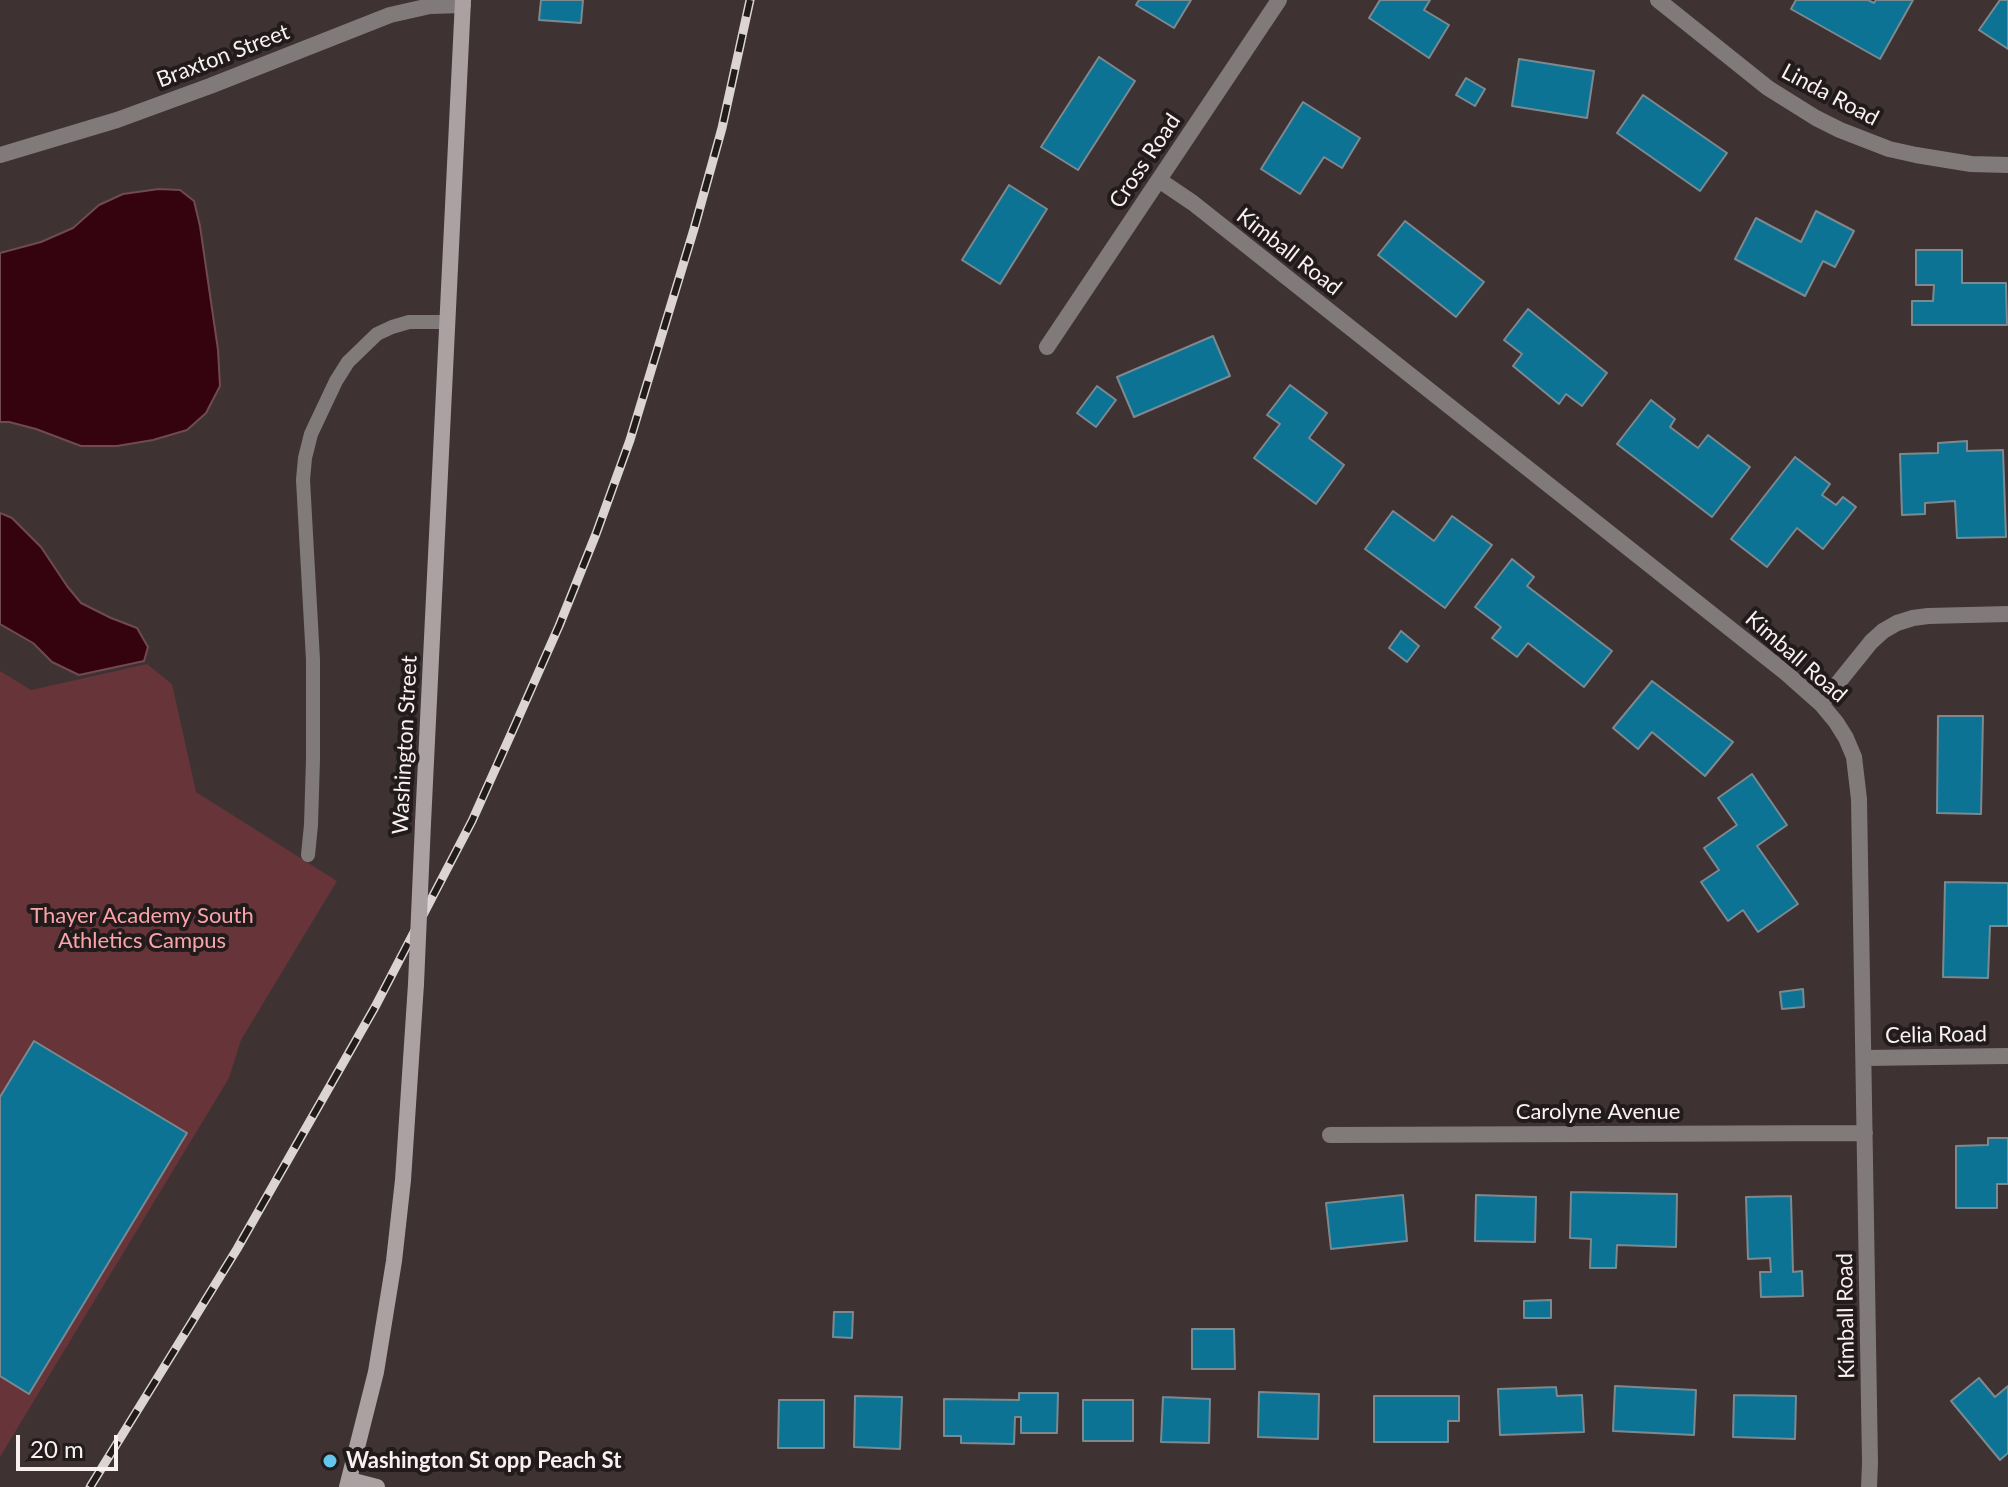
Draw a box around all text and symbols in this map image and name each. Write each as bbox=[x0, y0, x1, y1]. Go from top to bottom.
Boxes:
street label: Braxton Street bbox=[153, 19, 293, 93]
street label: Linda Road bbox=[1777, 58, 1883, 132]
street label: Cross Road bbox=[1104, 109, 1186, 213]
street label: Kimball Road bbox=[1231, 203, 1347, 301]
street label: Kimball Road bbox=[1740, 606, 1852, 708]
street label: Washington Street bbox=[387, 655, 423, 835]
park label: Thayer Academy South Athletics Campus bbox=[30, 903, 254, 954]
street label: Celia Road bbox=[1885, 1021, 1987, 1049]
street label: Carolyne Avenue bbox=[1516, 1099, 1680, 1125]
street label: Kimball Road bbox=[1832, 1253, 1860, 1379]
scale bar bbox=[20, 1419, 122, 1469]
text: 20 m bbox=[30, 1434, 84, 1463]
place label: Washington St opp Peach St bbox=[346, 1448, 621, 1474]
marker: Washington St opp Peach St bbox=[321, 1452, 339, 1470]

